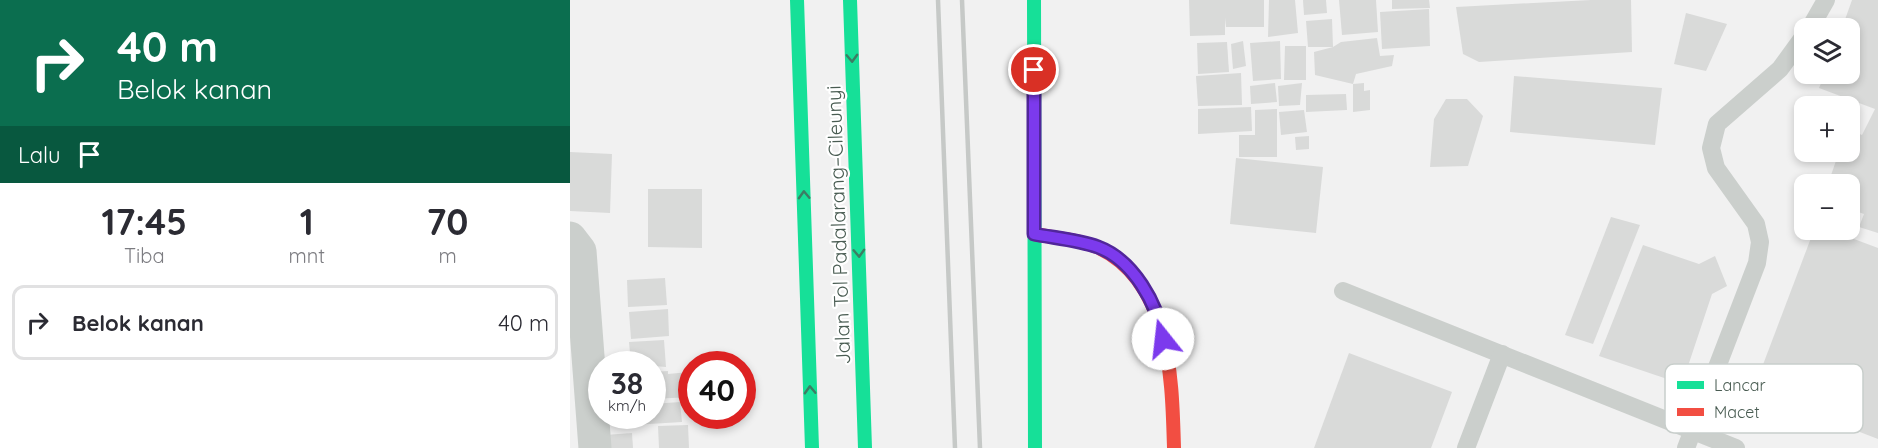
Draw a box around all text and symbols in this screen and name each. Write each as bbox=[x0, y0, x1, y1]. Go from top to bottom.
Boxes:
map controls bbox=[1794, 18, 1860, 240]
button: layers bbox=[1794, 18, 1860, 84]
text: 40 m bbox=[117, 20, 218, 73]
icon: right bbox=[18, 24, 96, 102]
pin bbox=[1008, 44, 1059, 95]
icon: arrive bbox=[1017, 53, 1050, 86]
one-way arrow bbox=[846, 54, 859, 63]
text: Belok kanan bbox=[117, 72, 272, 106]
street label: Jalan Tol Padalarang–Cileunyi bbox=[821, 85, 855, 365]
button: + bbox=[1794, 96, 1860, 162]
icon: arrive bbox=[73, 138, 106, 171]
text: Lalu bbox=[18, 141, 61, 169]
button: − bbox=[1794, 174, 1860, 240]
one-way arrow bbox=[798, 190, 811, 199]
text: 17:45 bbox=[102, 199, 187, 244]
text: 1 bbox=[300, 199, 314, 244]
text: 70 bbox=[427, 199, 468, 244]
text: Tiba bbox=[124, 243, 165, 268]
text: mnt bbox=[289, 243, 325, 268]
text: m bbox=[438, 243, 457, 268]
one-way arrow bbox=[853, 249, 865, 258]
icon: right bbox=[21, 306, 54, 339]
position arrow bbox=[1131, 307, 1195, 371]
text: Belok kanan bbox=[72, 309, 204, 337]
text: 40 m bbox=[498, 309, 549, 337]
speed limit sign: 40 bbox=[678, 351, 756, 429]
text: 38 bbox=[611, 364, 643, 402]
legend bbox=[1665, 364, 1863, 433]
text: Lancar bbox=[1714, 375, 1766, 395]
one-way arrow bbox=[804, 385, 817, 394]
text: km/h bbox=[608, 396, 646, 415]
text: Macet bbox=[1714, 402, 1760, 422]

